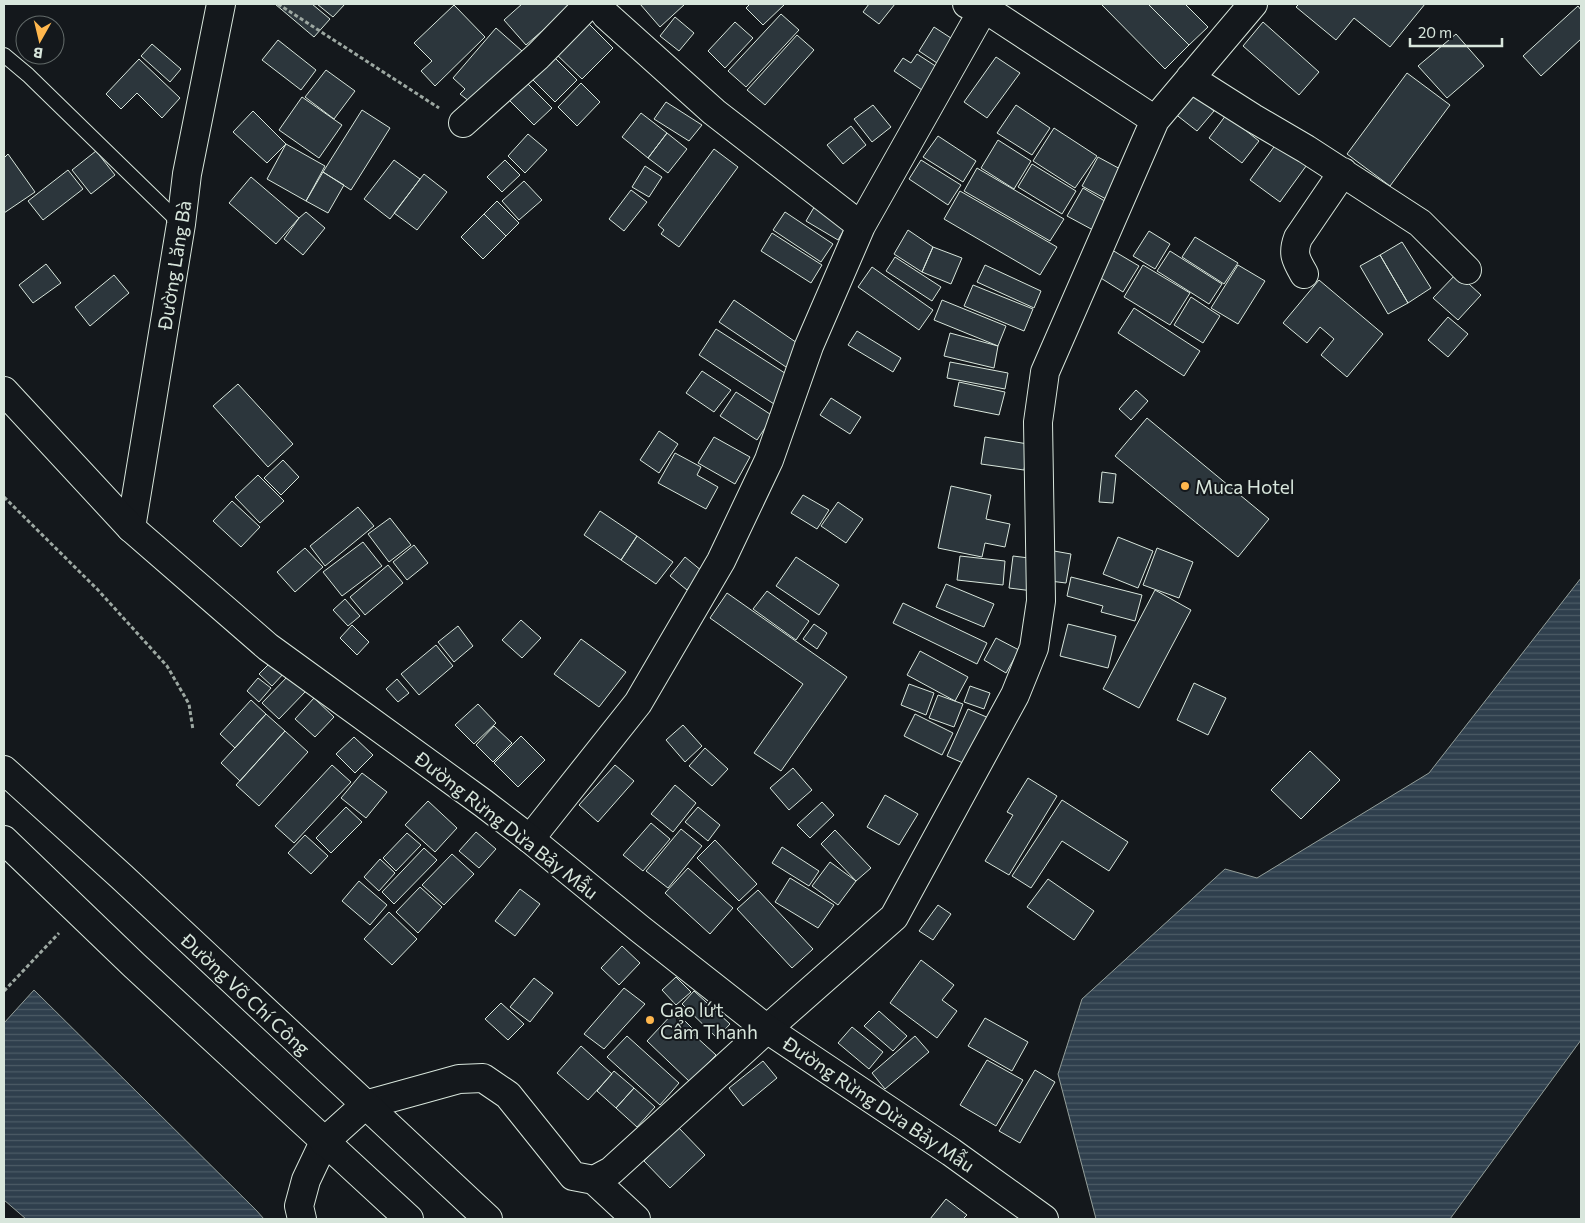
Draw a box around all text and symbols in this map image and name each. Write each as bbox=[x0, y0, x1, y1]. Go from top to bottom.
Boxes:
north arrow bbox=[15, 15, 65, 65]
scale bar bbox=[1410, 15, 1502, 47]
text: 20 m bbox=[1418, 23, 1452, 41]
text: B bbox=[32, 44, 44, 62]
street label: Đường Lăng Bà bbox=[152, 199, 196, 332]
place label: Muca Hotel bbox=[1195, 475, 1295, 498]
marker: Muca Hotel bbox=[1179, 480, 1191, 492]
street label: Đường Rừng Dừa Bảy Mẫu bbox=[410, 746, 603, 904]
street label: Đường Võ Chí Công bbox=[176, 928, 315, 1060]
place label: Gạo lứt Cẩm Thanh bbox=[660, 998, 758, 1043]
marker: Gạo lứt Cẩm Thanh bbox=[644, 1014, 656, 1026]
street label: Đường Rừng Dừa Bảy Mẫu bbox=[778, 1031, 979, 1177]

